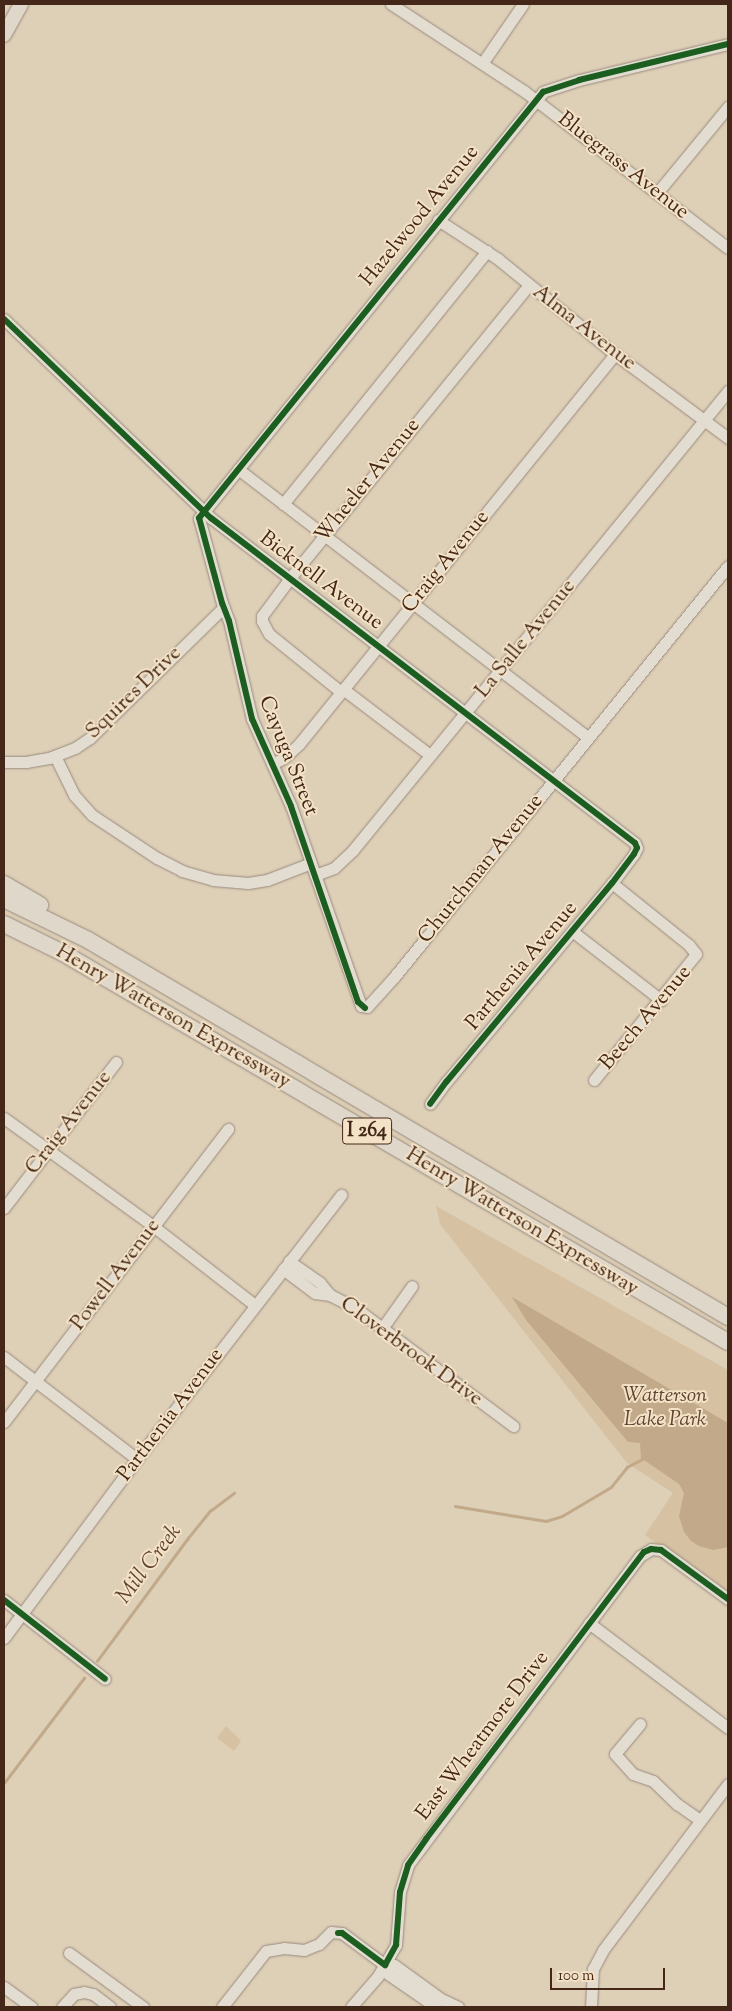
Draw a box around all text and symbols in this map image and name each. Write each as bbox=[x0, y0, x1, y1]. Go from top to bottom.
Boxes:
street label: Bluegrass Avenue bbox=[552, 107, 694, 225]
street label: Hazelwood Avenue bbox=[355, 140, 485, 292]
street label: Alma Avenue bbox=[527, 280, 641, 376]
street label: Wheeler Avenue bbox=[310, 414, 426, 548]
street label: Craig Avenue bbox=[397, 506, 495, 618]
street label: Bicknell Avenue bbox=[254, 526, 388, 636]
street label: La Salle Avenue bbox=[471, 575, 581, 703]
street label: Squires Drive bbox=[81, 641, 187, 745]
street label: Cayuga Street bbox=[252, 692, 324, 820]
street label: Churchman Avenue bbox=[413, 789, 549, 949]
street label: Parthenia Avenue bbox=[461, 896, 583, 1036]
street label: Henry Watterson Expressway bbox=[51, 939, 295, 1095]
street label: Beech Avenue bbox=[595, 960, 697, 1076]
street label: Craig Avenue bbox=[21, 1066, 117, 1180]
road number: I 264 bbox=[342, 1114, 392, 1148]
street label: Henry Watterson Expressway bbox=[401, 1142, 643, 1302]
street label: Powell Avenue bbox=[66, 1214, 166, 1336]
street label: Cloverbrook Drive bbox=[335, 1292, 487, 1412]
street label: Parthenia Avenue bbox=[113, 1343, 229, 1487]
park label: Watterson Lake Park bbox=[623, 1383, 707, 1433]
water label: Mill Creek bbox=[112, 1520, 188, 1610]
street label: East Wheatmore Drive bbox=[411, 1646, 555, 1826]
scale bar bbox=[552, 1958, 667, 1990]
text: 100 m bbox=[558, 1966, 594, 1987]

